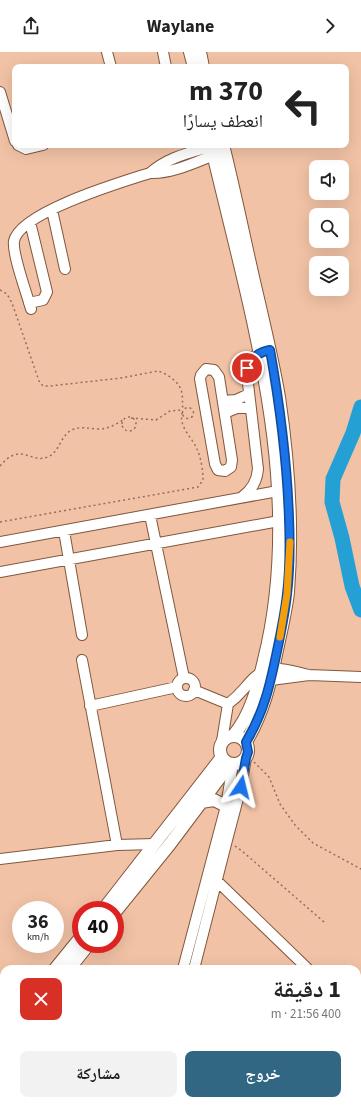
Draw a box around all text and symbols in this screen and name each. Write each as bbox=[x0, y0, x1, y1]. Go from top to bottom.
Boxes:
text: Waylane bbox=[147, 14, 214, 39]
icon: share bbox=[20, 15, 42, 37]
icon: forward bbox=[319, 15, 341, 37]
text: 370 m bbox=[189, 71, 263, 111]
icon: left bbox=[277, 80, 329, 132]
text: انعطف يسارًا bbox=[183, 109, 263, 134]
map controls bbox=[309, 160, 349, 296]
button: sound bbox=[309, 160, 349, 200]
button: search bbox=[309, 208, 349, 248]
button: layers bbox=[309, 256, 349, 296]
pin bbox=[230, 351, 264, 385]
icon: arrive bbox=[236, 357, 258, 379]
position arrow bbox=[220, 766, 262, 808]
speed limit sign: 40 bbox=[72, 901, 124, 953]
text: 36 bbox=[27, 908, 49, 936]
text: km/h bbox=[27, 930, 49, 944]
text: 1 دقيقة bbox=[273, 972, 341, 1007]
button: close bbox=[20, 978, 62, 1020]
text: 400 m · 21:56 bbox=[271, 1005, 341, 1023]
button: مشاركة bbox=[20, 1051, 177, 1097]
button: خروج bbox=[185, 1051, 341, 1097]

